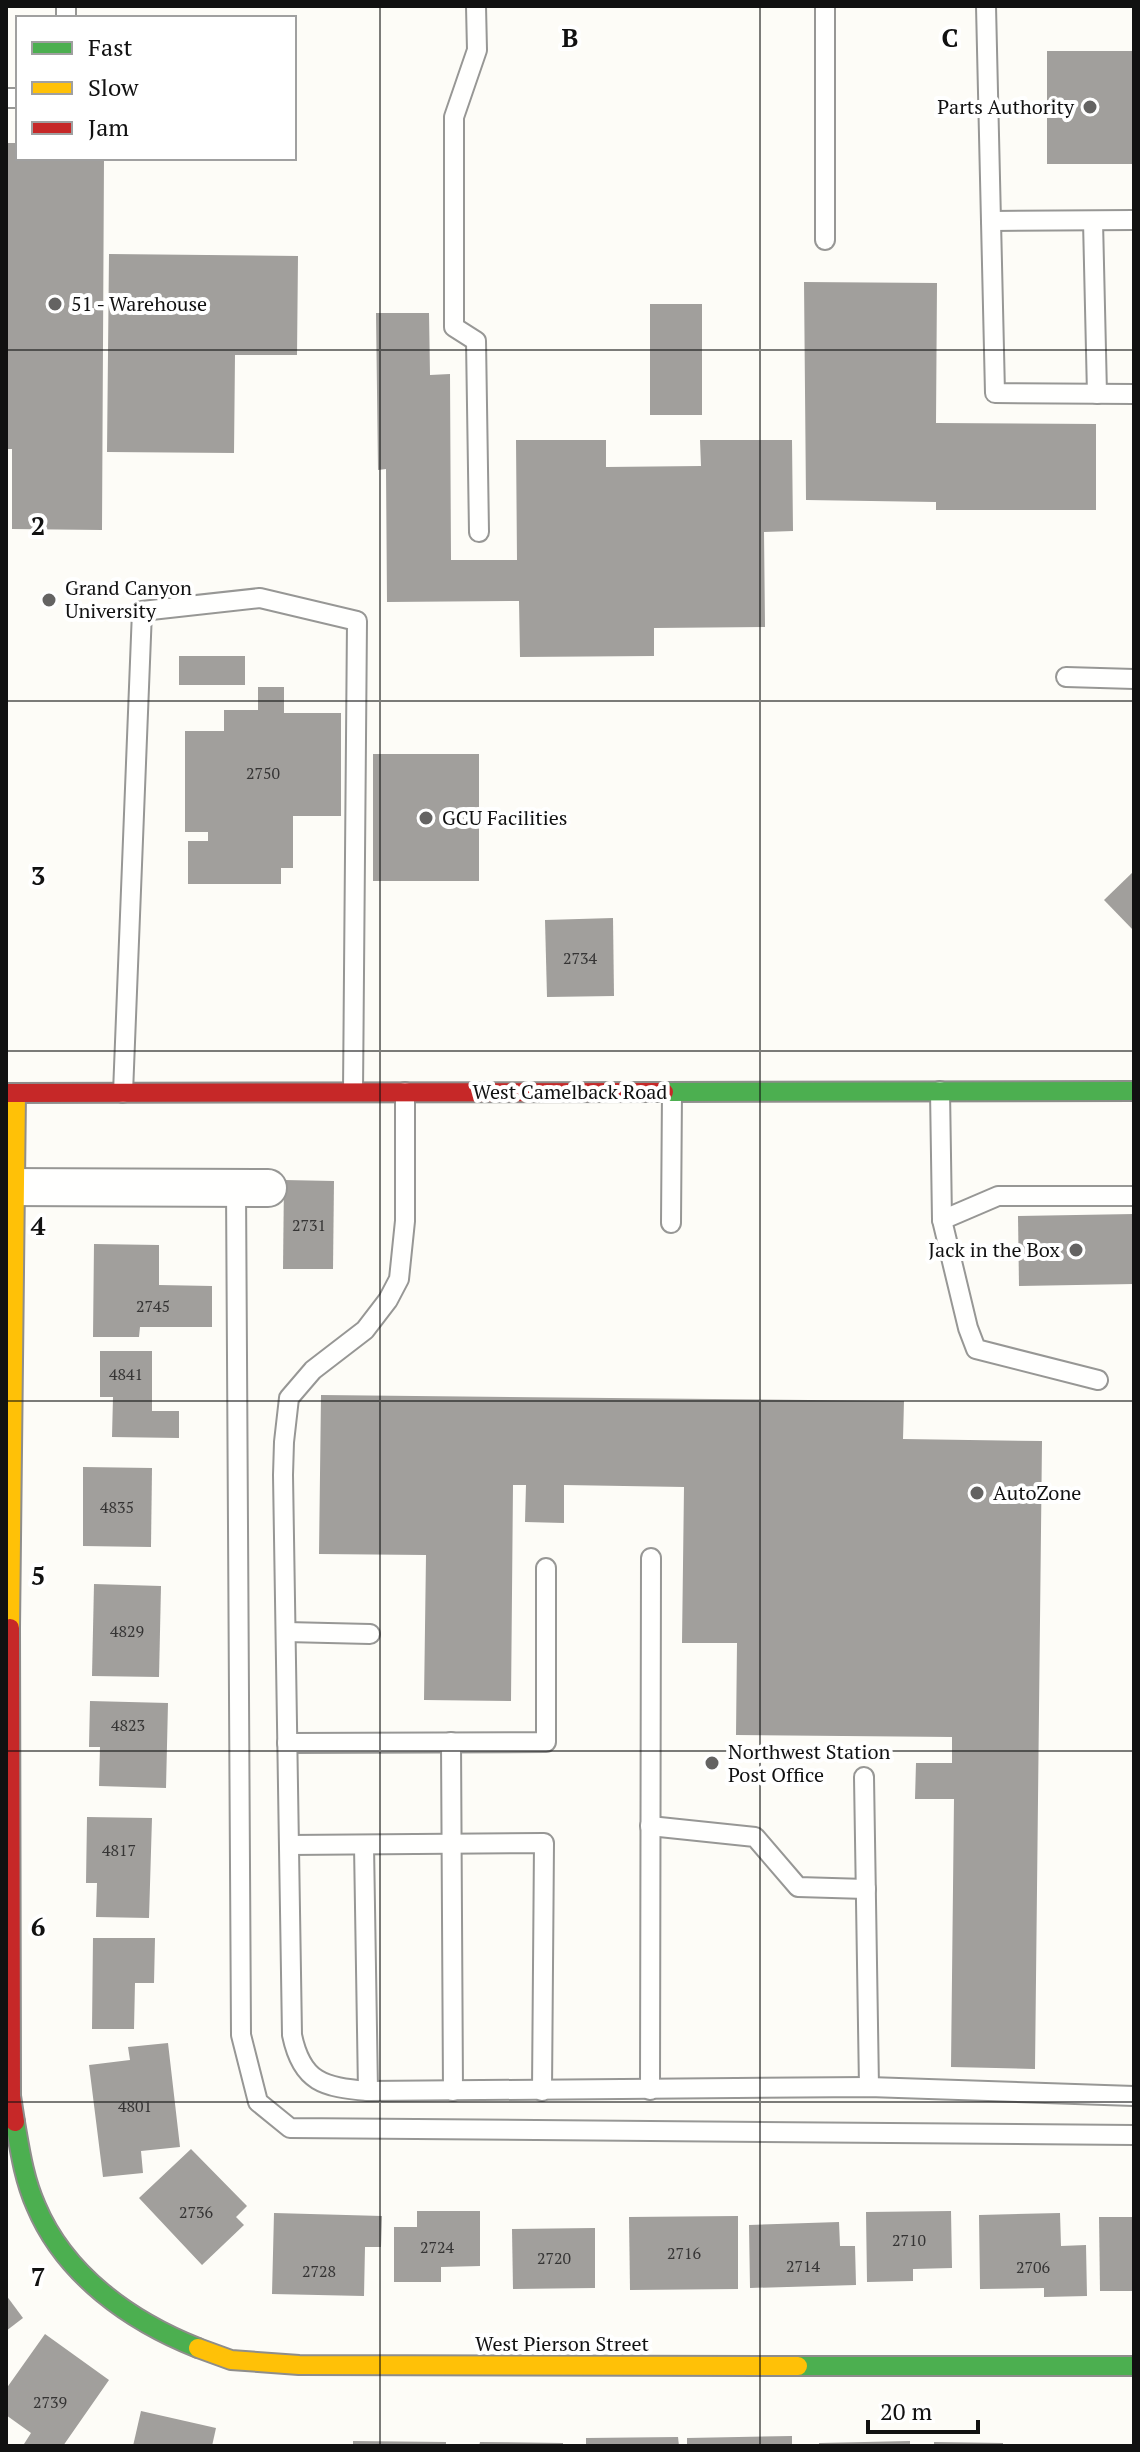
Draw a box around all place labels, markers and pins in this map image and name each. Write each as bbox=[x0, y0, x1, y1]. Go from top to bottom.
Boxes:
place label: Parts Authority bbox=[937, 93, 1075, 120]
marker: Parts Authority bbox=[1081, 98, 1099, 116]
place label: 51 - Warehouse bbox=[71, 290, 207, 317]
marker: 51 - Warehouse bbox=[46, 295, 64, 313]
place label: Grand Canyon University bbox=[65, 574, 192, 624]
marker: Grand Canyon University bbox=[40, 591, 58, 609]
place label: GCU Facilities bbox=[442, 804, 567, 831]
marker: GCU Facilities bbox=[417, 809, 435, 827]
place label: Jack in the Box bbox=[928, 1236, 1061, 1263]
marker: Jack in the Box bbox=[1067, 1241, 1085, 1259]
place label: AutoZone bbox=[993, 1479, 1081, 1506]
marker: AutoZone bbox=[968, 1484, 986, 1502]
place label: Northwest Station Post Office bbox=[728, 1738, 891, 1788]
marker: Northwest Station Post Office bbox=[703, 1754, 721, 1772]

